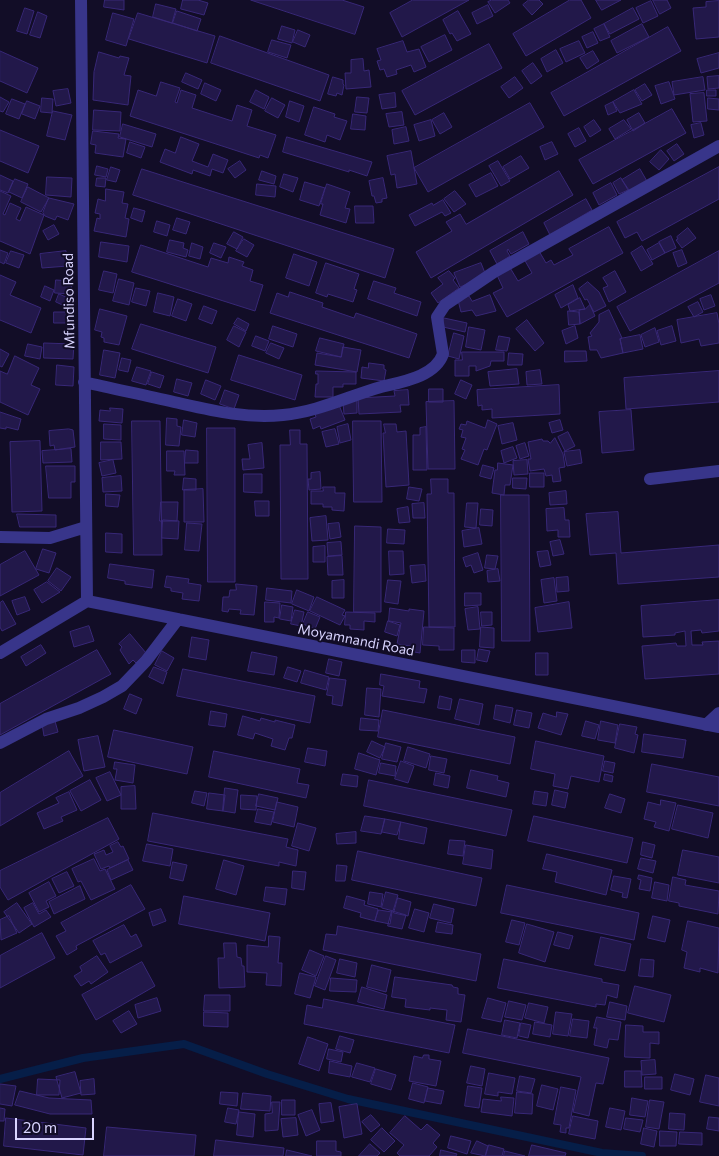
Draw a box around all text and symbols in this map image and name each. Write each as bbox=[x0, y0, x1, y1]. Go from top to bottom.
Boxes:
street label: Mfundiso Road bbox=[60, 253, 78, 349]
street label: Moyamnandi Road bbox=[296, 620, 416, 660]
scale bar bbox=[18, 1108, 96, 1140]
text: 20 m bbox=[23, 1118, 57, 1136]

